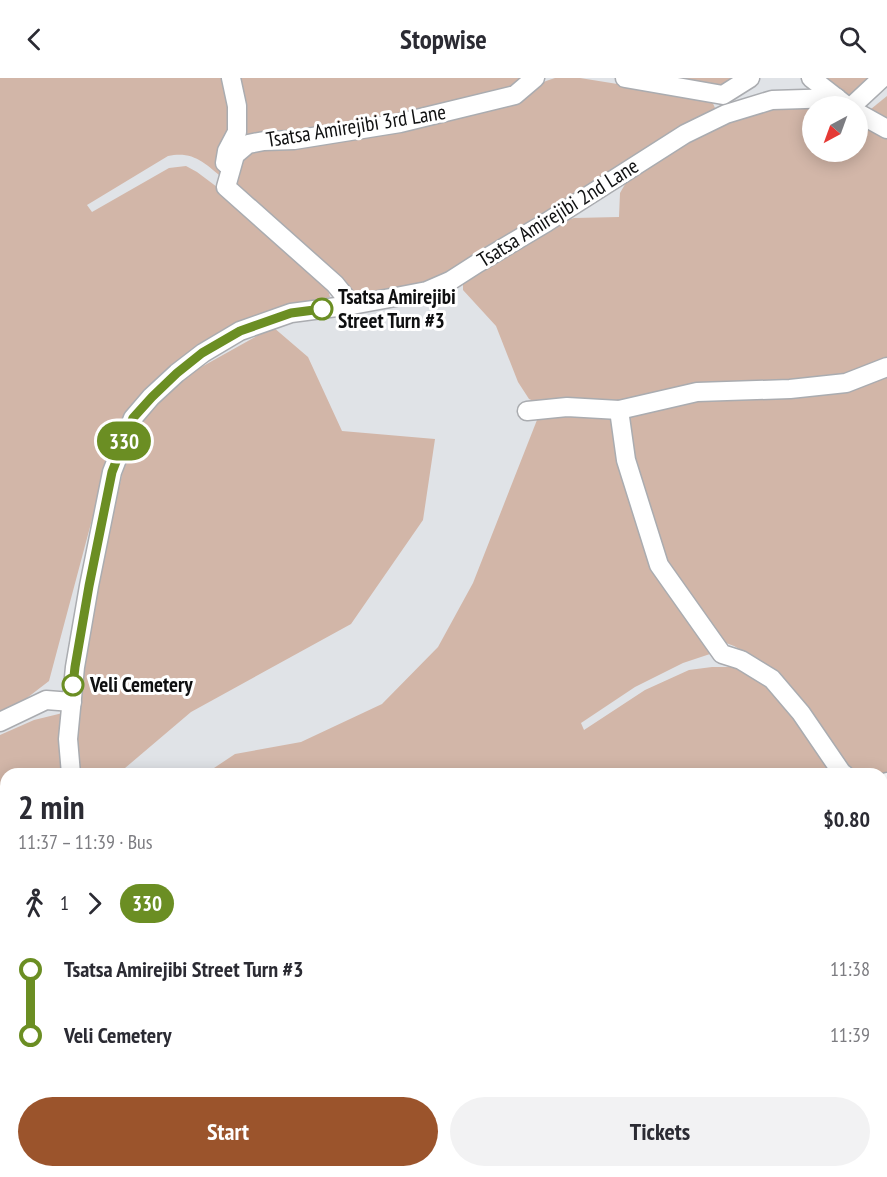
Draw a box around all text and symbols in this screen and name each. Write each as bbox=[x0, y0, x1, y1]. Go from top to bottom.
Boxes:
text: Stopwise bbox=[400, 22, 487, 56]
icon: back bbox=[18, 23, 51, 56]
icon: search bbox=[836, 23, 869, 56]
north arrow bbox=[802, 96, 868, 162]
map controls bbox=[802, 96, 868, 162]
street label: Tsatsa Amirejibi 3rd Lane bbox=[264, 98, 448, 153]
street label: Tsatsa Amirejibi 2nd Lane bbox=[472, 152, 643, 273]
place label: Tsatsa Amirejibi Street Turn #3 bbox=[338, 283, 456, 334]
marker: Tsatsa Amirejibi Street Turn #3 bbox=[311, 298, 333, 320]
line badge: 330 bbox=[90, 422, 158, 460]
text: 330 bbox=[109, 428, 139, 455]
place label: Veli Cemetery bbox=[89, 671, 193, 698]
marker: Veli Cemetery bbox=[62, 674, 84, 696]
text: 2 min bbox=[18, 785, 85, 828]
text: $0.80 bbox=[823, 805, 870, 833]
text: 11:37 – 11:39 · Bus bbox=[18, 829, 153, 855]
icon: walk bbox=[18, 887, 51, 920]
icon: forward bbox=[78, 887, 111, 920]
text: 1 bbox=[60, 890, 69, 916]
text: 330 bbox=[132, 890, 162, 917]
text: Tsatsa Amirejibi Street Turn #3 bbox=[64, 955, 304, 983]
text: 11:38 bbox=[830, 956, 870, 982]
text: Veli Cemetery bbox=[64, 1021, 172, 1049]
text: 11:39 bbox=[830, 1022, 870, 1048]
button: Start bbox=[18, 1097, 438, 1166]
button: Tickets bbox=[450, 1097, 870, 1166]

